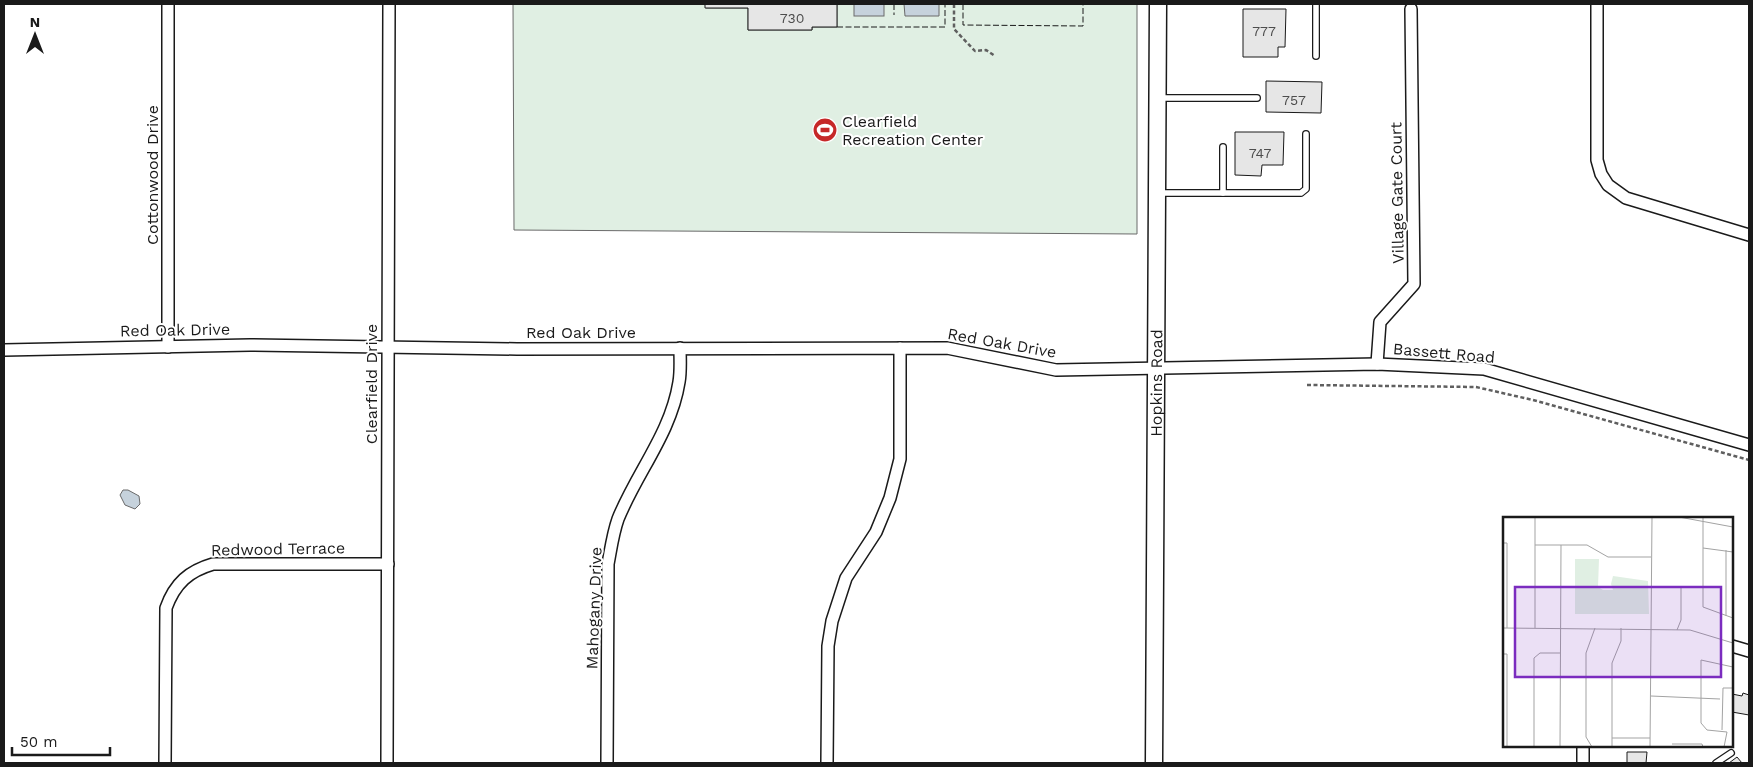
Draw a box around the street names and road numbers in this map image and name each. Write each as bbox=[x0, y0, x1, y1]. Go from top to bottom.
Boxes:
street label: Cottonwood Drive bbox=[143, 105, 162, 245]
street label: Village Gate Court bbox=[1386, 122, 1408, 264]
street label: Red Oak Drive bbox=[120, 320, 230, 340]
street label: Red Oak Drive bbox=[526, 323, 636, 342]
street label: Clearfield Drive bbox=[362, 324, 381, 444]
street label: Red Oak Drive bbox=[946, 324, 1058, 362]
street label: Hopkins Road bbox=[1146, 329, 1166, 437]
street label: Bassett Road bbox=[1392, 339, 1496, 367]
street label: Redwood Terrace bbox=[211, 538, 345, 560]
street label: Mahogany Drive bbox=[582, 546, 606, 670]

